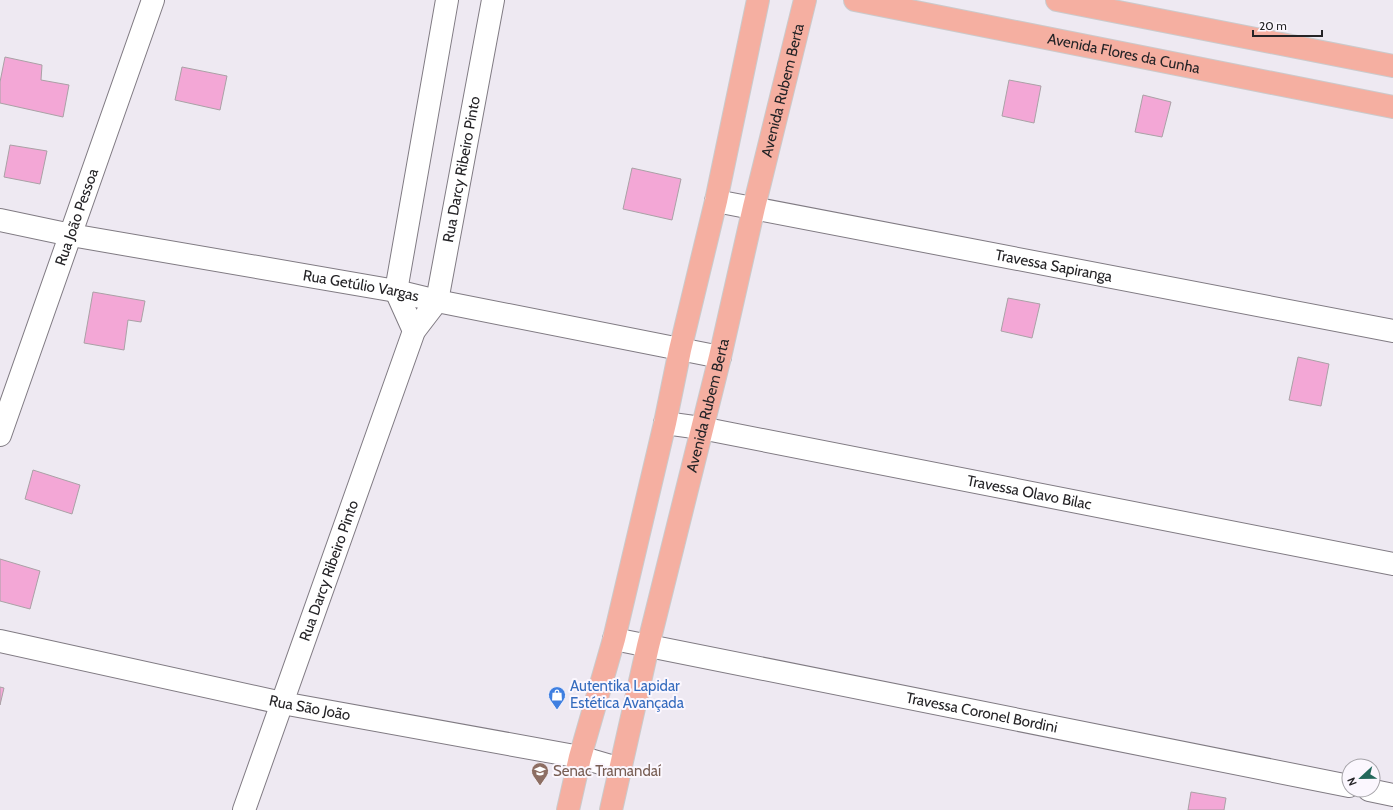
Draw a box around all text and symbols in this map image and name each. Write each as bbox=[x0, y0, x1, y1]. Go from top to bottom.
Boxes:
scale bar bbox=[1253, 12, 1322, 38]
text: 20 m bbox=[1259, 18, 1287, 33]
street label: Avenida Rubem Berta bbox=[758, 21, 808, 159]
street label: Avenida Flores da Cunha bbox=[1046, 29, 1202, 78]
street label: Rua Darcy Ribeiro Pinto bbox=[439, 95, 484, 244]
street label: Rua João Pessoa bbox=[51, 165, 102, 268]
street label: Travessa Sapiranga bbox=[994, 246, 1115, 286]
street label: Rua Getúlio Vargas bbox=[302, 266, 421, 305]
street label: Avenida Rubem Berta bbox=[683, 336, 733, 474]
street label: Travessa Olavo Bilac bbox=[965, 471, 1093, 514]
street label: Rua Darcy Ribeiro Pinto bbox=[296, 498, 362, 644]
place label: Autentika Lapidar Estética Avançada bbox=[570, 677, 685, 712]
shop icon: Autentika Lapidar Estética Avançada bbox=[547, 685, 567, 710]
street label: Travessa Coronel Bordini bbox=[904, 689, 1059, 736]
street label: Rua São João bbox=[268, 691, 352, 724]
north arrow bbox=[1341, 758, 1381, 798]
school or university icon: Senac Tramandaí bbox=[530, 761, 550, 786]
place label: Senac Tramandaí bbox=[553, 762, 661, 780]
text: N bbox=[1344, 776, 1360, 788]

